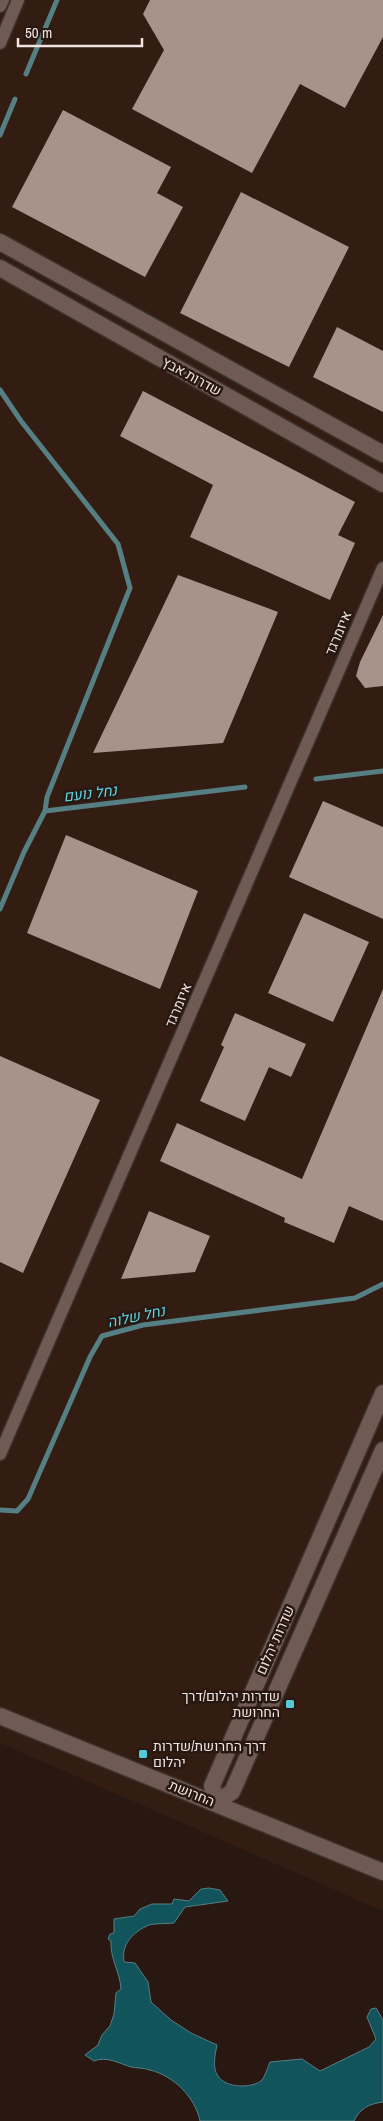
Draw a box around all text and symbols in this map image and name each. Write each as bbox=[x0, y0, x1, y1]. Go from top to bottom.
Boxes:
scale bar bbox=[18, 15, 141, 47]
text: 50 m bbox=[25, 22, 52, 43]
street label: שדרות אבץ bbox=[159, 352, 225, 400]
street label: איזמרגד bbox=[321, 608, 355, 658]
water label: נחל נועם bbox=[62, 779, 119, 807]
street label: איזמרגד bbox=[161, 980, 195, 1030]
water label: נחל שלוה bbox=[105, 1299, 168, 1332]
street label: שדרות יהלום bbox=[252, 1603, 298, 1677]
place label: שדרות יהלום/דרך החרושת bbox=[182, 1687, 280, 1721]
marker: שדרות יהלום/דרך החרושת bbox=[284, 1698, 296, 1710]
place label: דרך החרושת/שדרות יהלום bbox=[153, 1737, 266, 1771]
marker: דרך החרושת/שדרות יהלום bbox=[137, 1748, 149, 1760]
street label: החרושת bbox=[167, 1776, 217, 1810]

